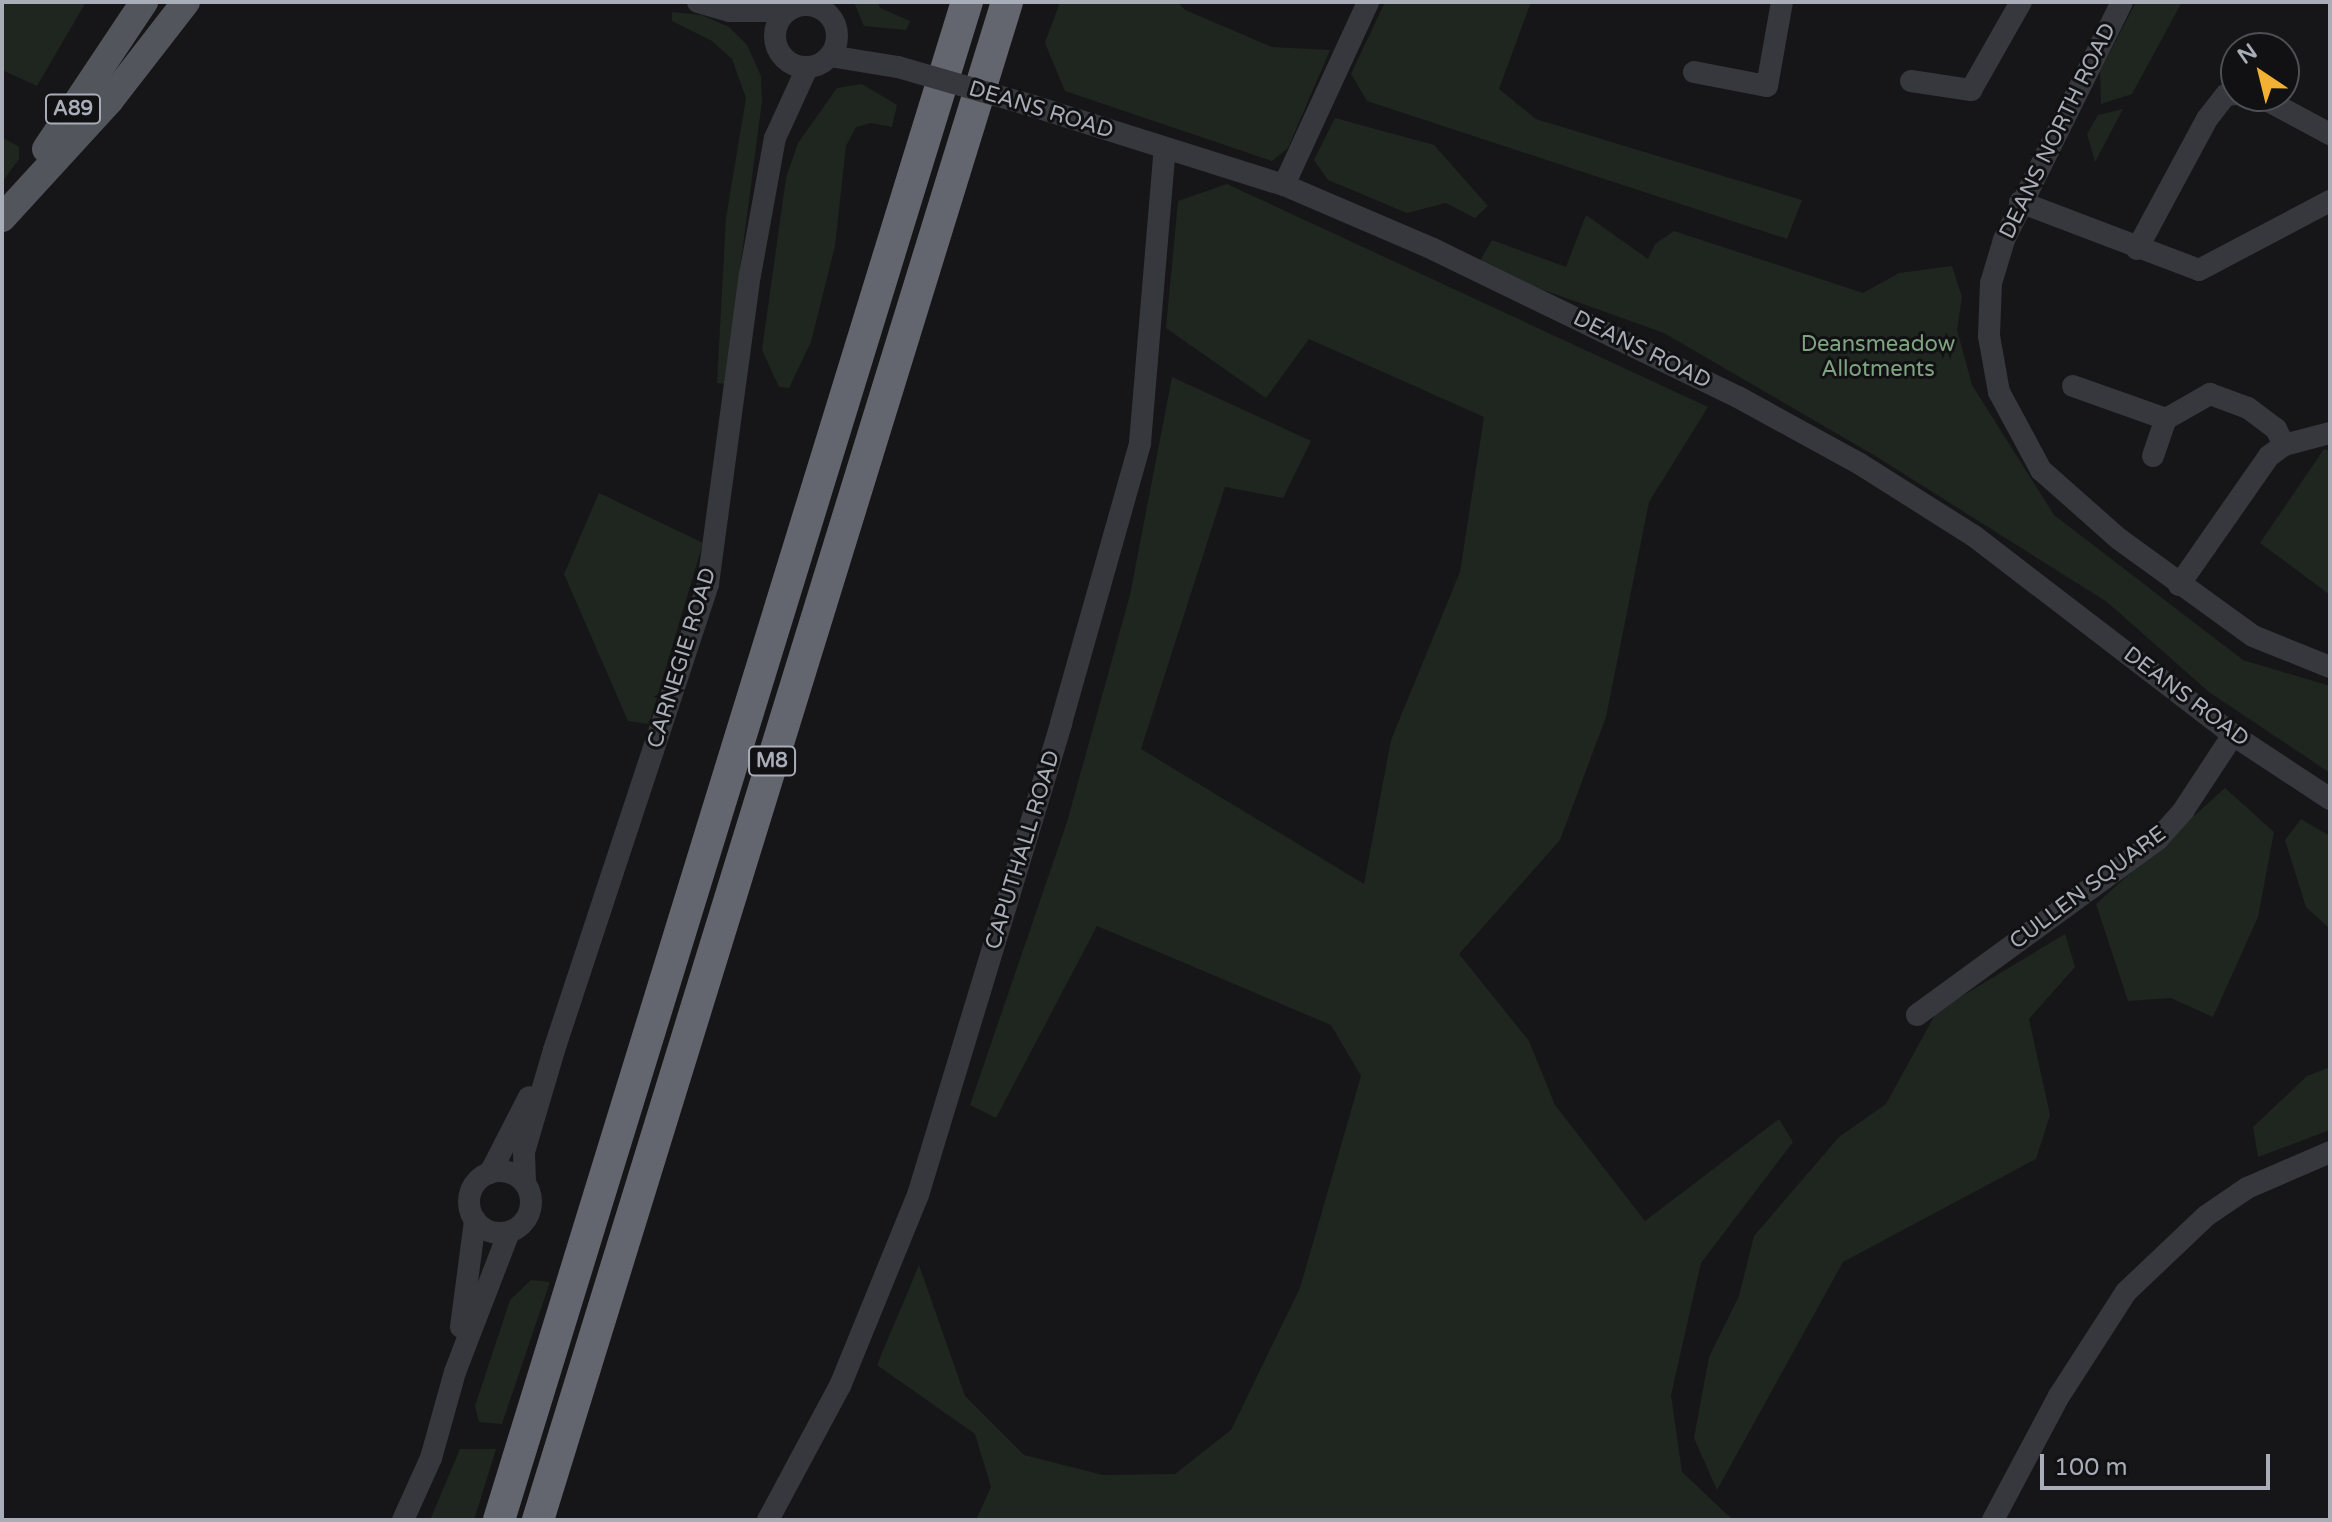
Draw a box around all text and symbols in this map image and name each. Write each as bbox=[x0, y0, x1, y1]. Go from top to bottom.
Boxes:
street label: DEANS NORTH ROAD bbox=[1994, 19, 2122, 243]
north arrow bbox=[2220, 32, 2300, 112]
text: N bbox=[2233, 38, 2262, 70]
street label: DEANS ROAD bbox=[965, 75, 1117, 145]
road number: A89 bbox=[43, 93, 103, 125]
street label: DEANS ROAD bbox=[1569, 305, 1715, 395]
park label: Deansmeadow Allotments bbox=[1801, 331, 1955, 382]
street label: CARNEGIE ROAD bbox=[642, 564, 722, 752]
street label: DEANS ROAD bbox=[2118, 641, 2254, 753]
road number: M8 bbox=[748, 745, 796, 777]
street label: CAPUTHALL ROAD bbox=[980, 747, 1066, 953]
street label: CULLEN SQUARE bbox=[2005, 821, 2171, 955]
scale bar bbox=[2044, 1438, 2274, 1488]
text: 100 m bbox=[2054, 1453, 2128, 1482]

